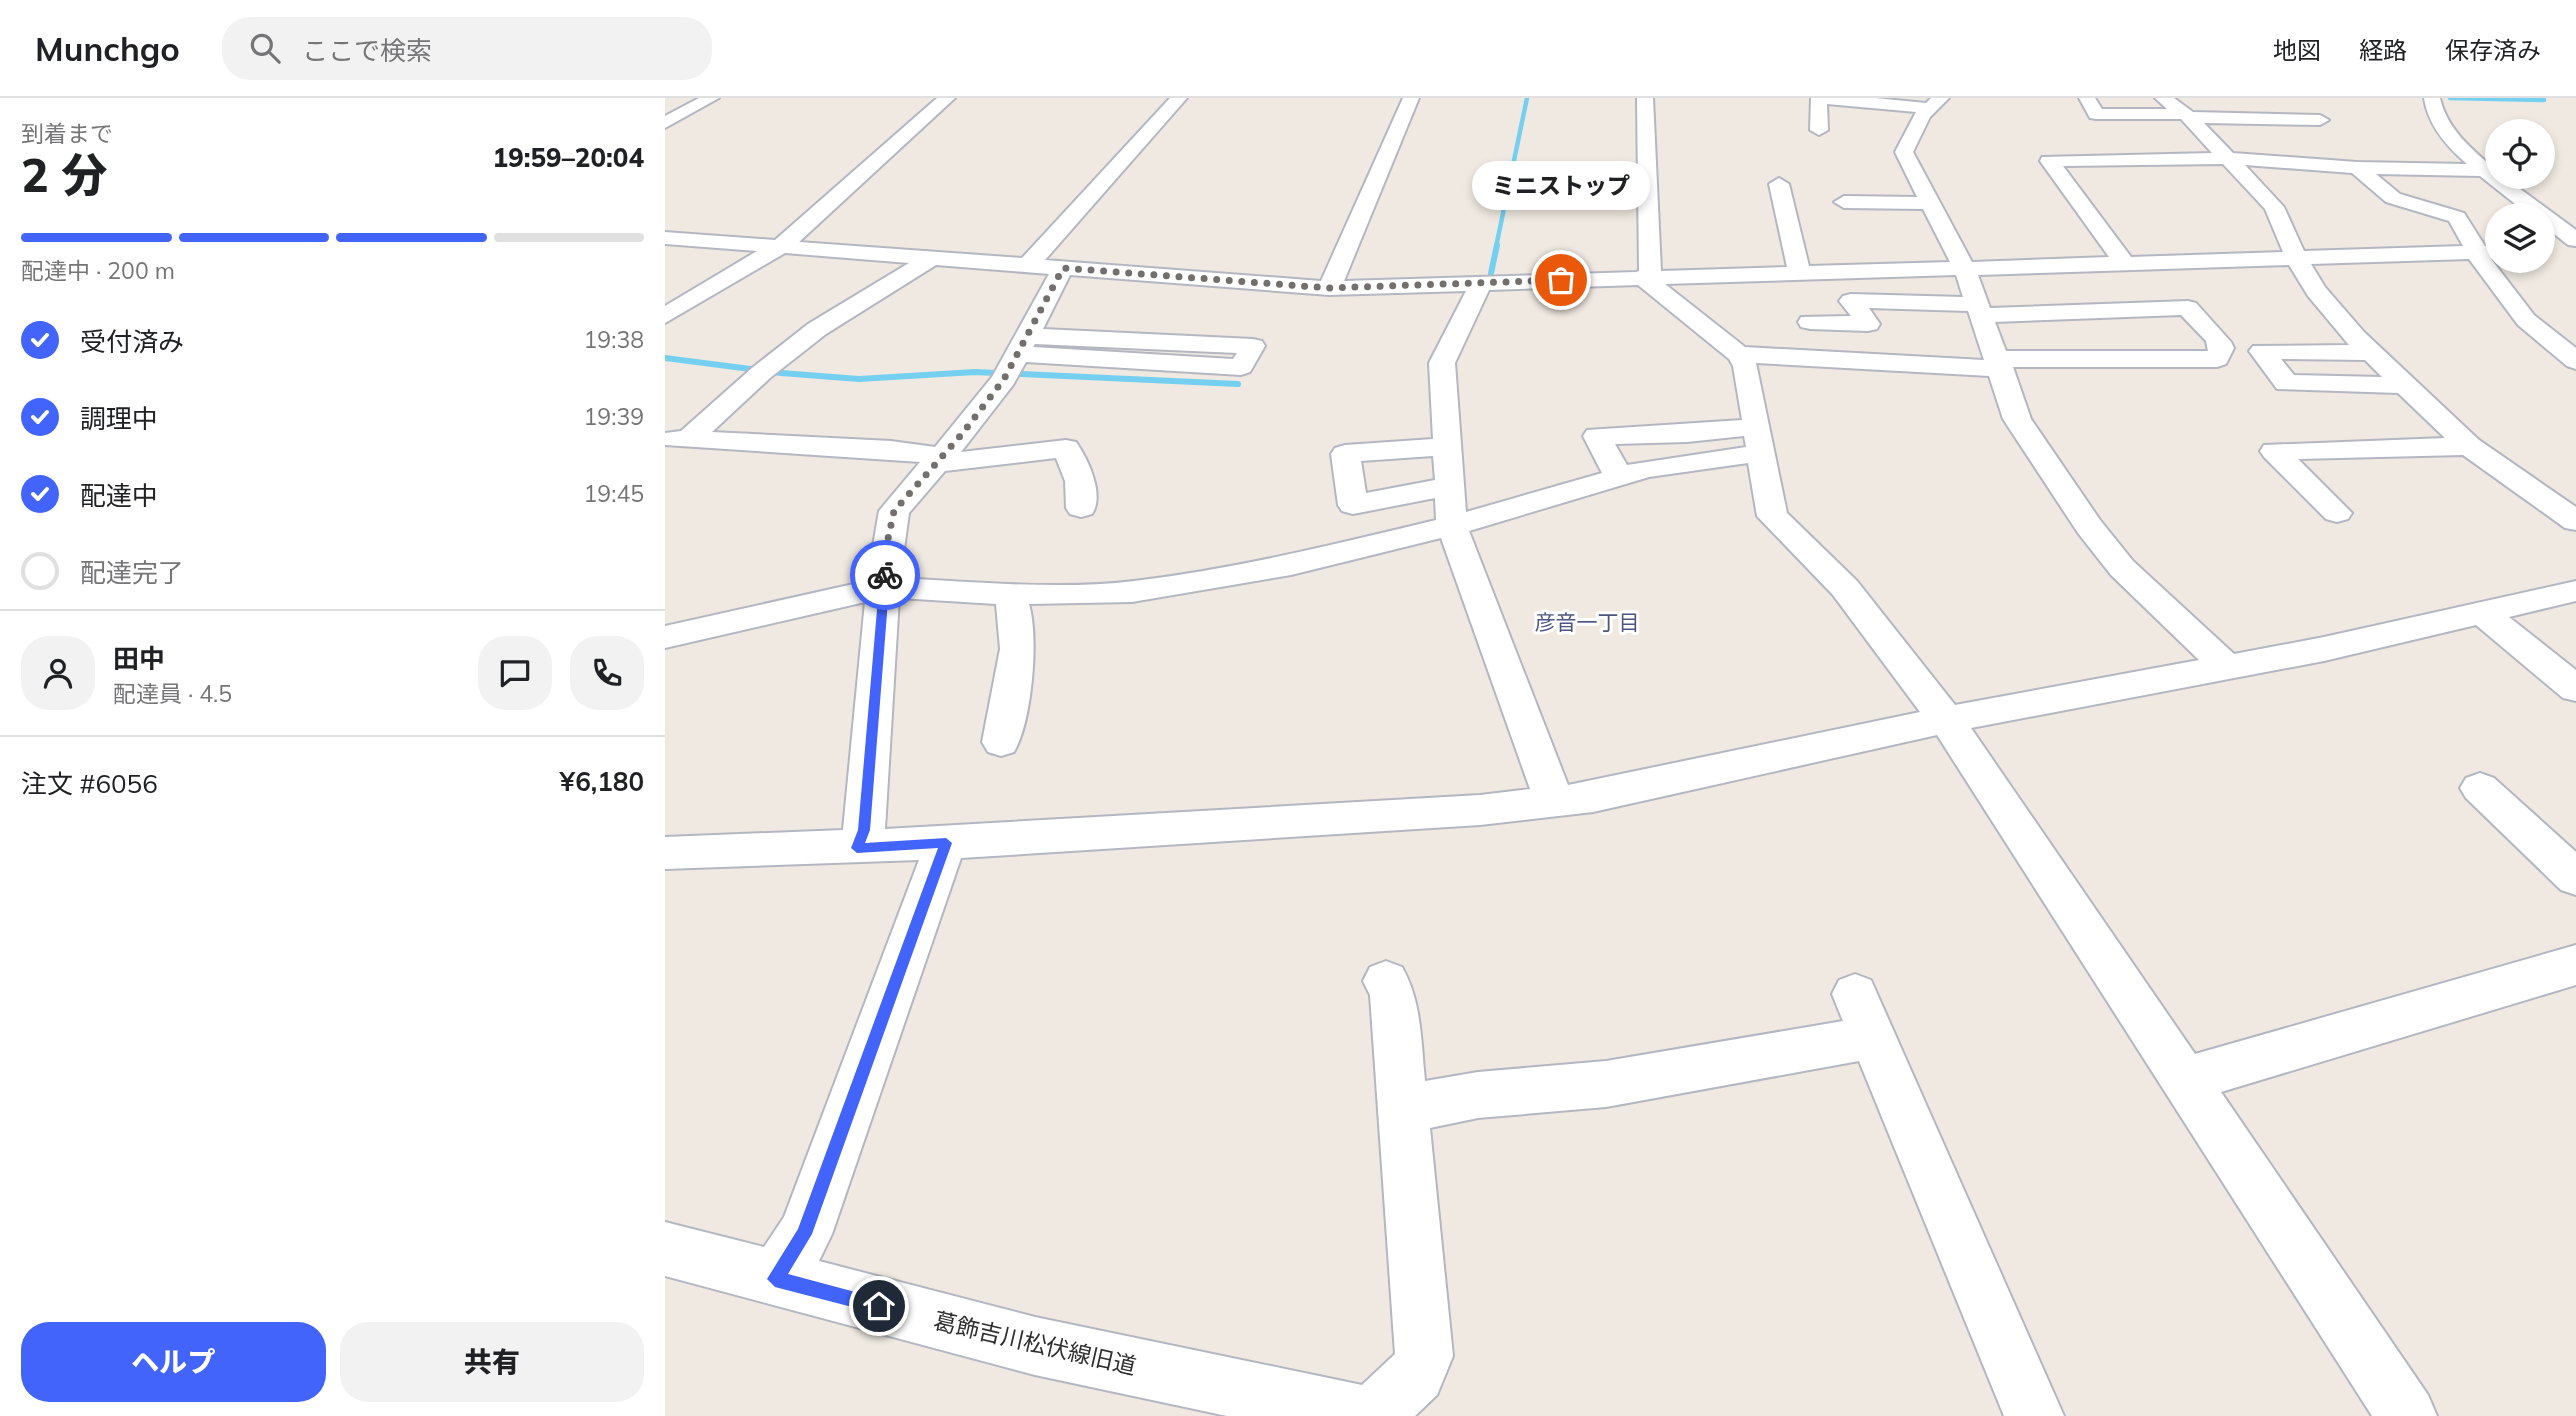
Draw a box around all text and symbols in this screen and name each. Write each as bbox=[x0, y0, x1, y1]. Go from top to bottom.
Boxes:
search box bbox=[222, 17, 712, 80]
text: Munchgo bbox=[35, 28, 180, 69]
icon: search bbox=[246, 29, 284, 67]
text: ここで検索 bbox=[302, 34, 432, 67]
text: 地図 bbox=[2273, 35, 2321, 65]
text: 経路 bbox=[2359, 35, 2407, 65]
text: 保存済み bbox=[2445, 35, 2541, 65]
text: 到着まで bbox=[21, 119, 113, 148]
map controls bbox=[2485, 119, 2555, 273]
button: locate bbox=[2485, 119, 2555, 189]
text: 19:59–20:04 bbox=[493, 141, 644, 174]
text: 2 分 bbox=[21, 146, 108, 204]
callout: ミニストップ bbox=[1472, 161, 1650, 210]
text: ミニストップ bbox=[1492, 171, 1630, 200]
button: layers bbox=[2485, 203, 2555, 273]
pin bbox=[1531, 250, 1591, 310]
text: 配達中 · 200 m bbox=[21, 256, 175, 285]
icon: bag bbox=[1542, 261, 1580, 299]
icon: check bbox=[21, 321, 59, 359]
text: 受付済み bbox=[80, 325, 184, 358]
text: 19:38 bbox=[584, 325, 644, 354]
icon: check bbox=[21, 398, 59, 436]
text: 調理中 bbox=[80, 402, 158, 435]
text: 19:39 bbox=[584, 402, 644, 431]
icon: check bbox=[21, 475, 59, 513]
text: 配達中 bbox=[80, 479, 158, 512]
text: 19:45 bbox=[584, 479, 644, 508]
courier bbox=[850, 540, 920, 610]
text: 配達完了 bbox=[80, 556, 184, 589]
icon: bike bbox=[866, 556, 904, 594]
district label: 彦音一丁目 bbox=[1535, 609, 1640, 635]
button: person bbox=[21, 636, 95, 710]
button: chat bbox=[478, 636, 552, 710]
button: phone bbox=[570, 636, 644, 710]
text: 田中 bbox=[113, 642, 165, 675]
text: 配達員 · 4.5 bbox=[113, 679, 232, 708]
text: ¥6,180 bbox=[560, 765, 644, 798]
text: 注文 #6056 bbox=[21, 767, 158, 800]
pin bbox=[849, 1276, 909, 1336]
icon: home bbox=[860, 1287, 898, 1325]
street label: 葛飾吉川松伏線旧道 bbox=[931, 1306, 1139, 1380]
button: ヘルプ bbox=[21, 1322, 326, 1402]
button: 共有 bbox=[340, 1322, 644, 1402]

